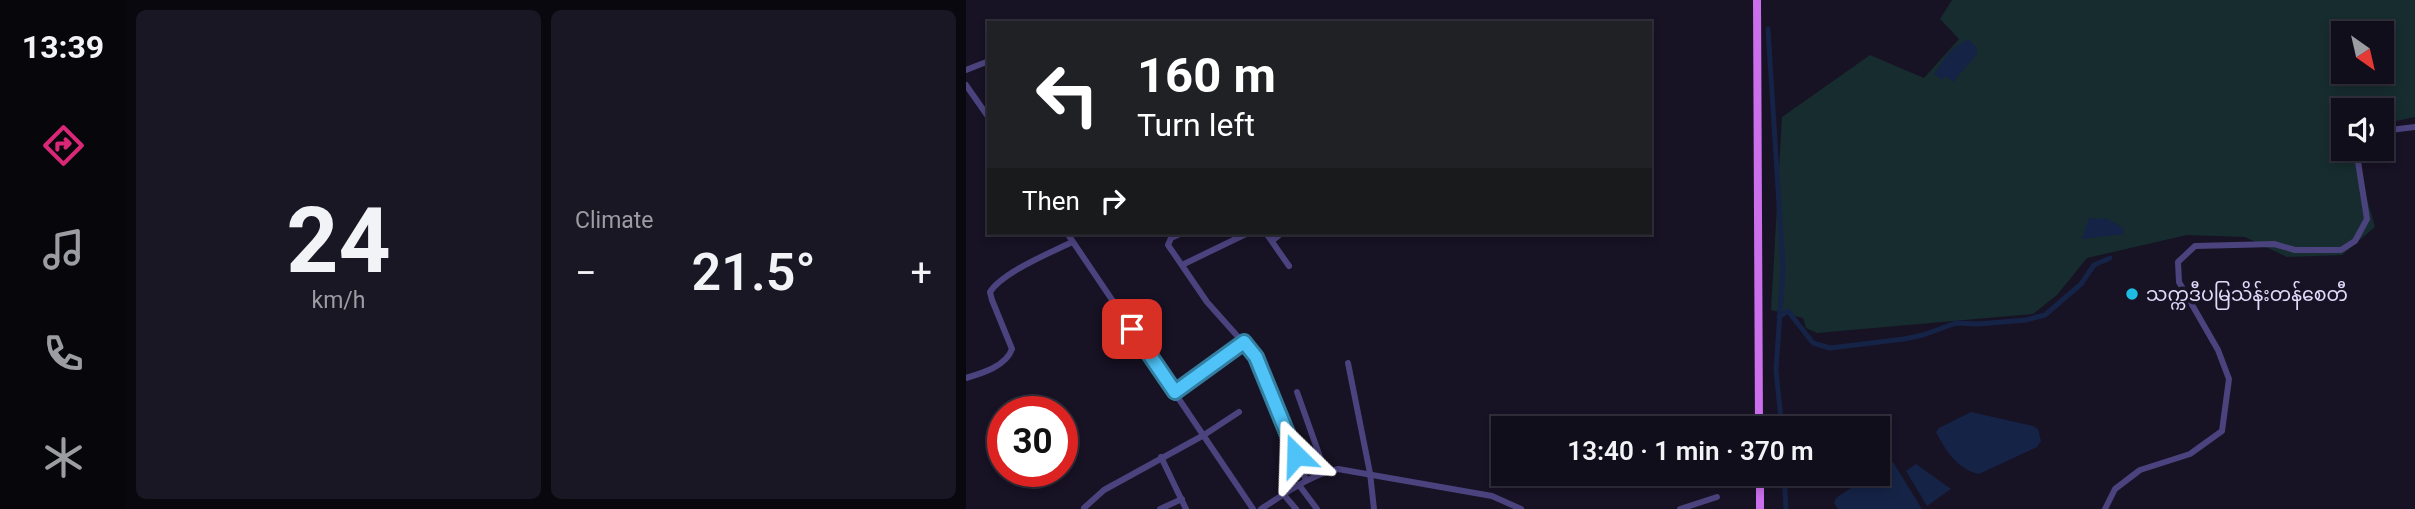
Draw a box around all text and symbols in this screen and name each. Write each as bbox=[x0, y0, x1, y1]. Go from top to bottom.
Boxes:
north arrow bbox=[2331, 21, 2394, 84]
map controls bbox=[2331, 21, 2394, 161]
text: 13:39 bbox=[22, 28, 104, 66]
text: 160 m bbox=[1137, 47, 1276, 104]
icon: left bbox=[1022, 49, 1113, 140]
button: sound bbox=[2331, 98, 2394, 161]
text: Turn left bbox=[1137, 106, 1255, 144]
icon: directions bbox=[39, 121, 88, 170]
icon: right bbox=[1094, 182, 1132, 220]
text: Then bbox=[1022, 186, 1080, 216]
text: 24 bbox=[286, 188, 391, 294]
text: Climate bbox=[575, 207, 654, 234]
icon: music bbox=[39, 225, 88, 274]
text: 21.5° bbox=[692, 242, 816, 303]
text: − bbox=[575, 251, 597, 295]
text: + bbox=[910, 251, 932, 295]
place label: သက္ကဒီပမြသိန်းတန်စေတီ bbox=[2146, 280, 2348, 310]
marker: သက္ကဒီပမြသိန်းတန်စေတီ bbox=[2124, 286, 2140, 302]
text: km/h bbox=[312, 287, 366, 314]
pin bbox=[1102, 299, 1162, 359]
icon: arrive bbox=[1113, 310, 1151, 348]
icon: phone bbox=[39, 329, 88, 378]
speed limit sign: 30 bbox=[987, 396, 1078, 487]
position arrow bbox=[1259, 418, 1333, 492]
icon: climate bbox=[39, 433, 88, 482]
text: 13:40 · 1 min · 370 m bbox=[1567, 436, 1814, 466]

